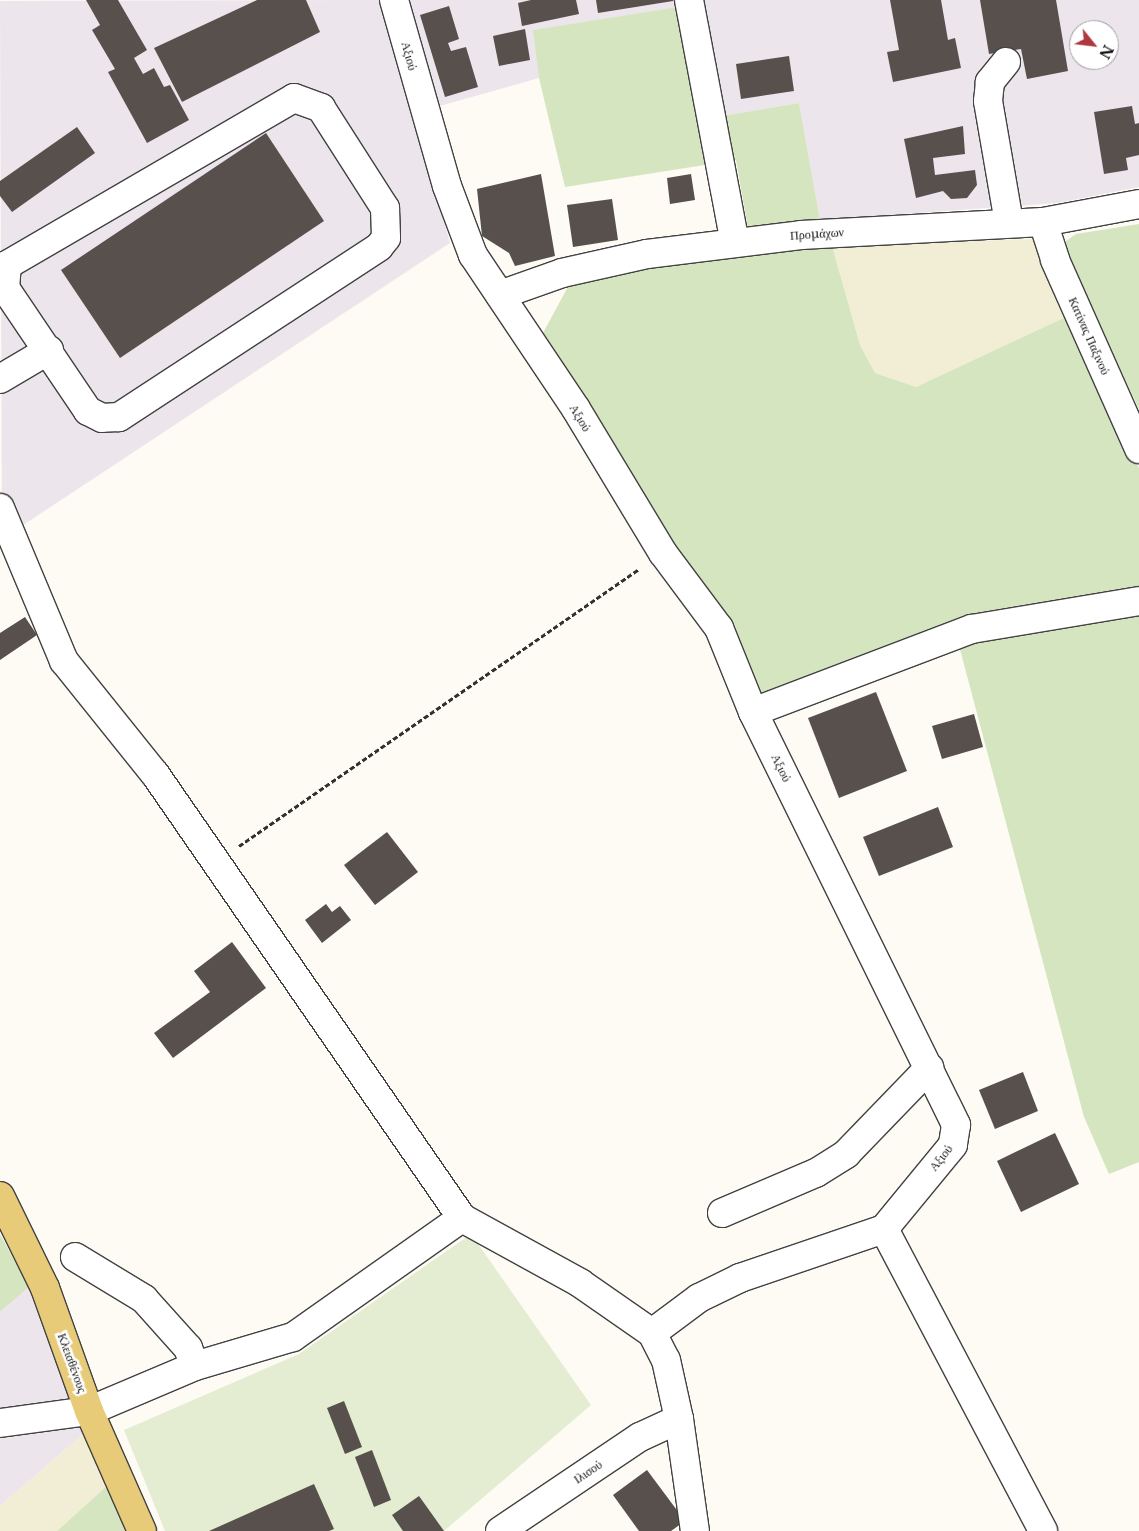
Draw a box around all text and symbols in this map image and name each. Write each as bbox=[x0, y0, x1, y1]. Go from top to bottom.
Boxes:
north arrow bbox=[1069, 20, 1119, 70]
street label: Αξιού bbox=[398, 40, 420, 72]
text: N bbox=[1095, 42, 1117, 62]
street label: Προμάχων bbox=[790, 225, 844, 243]
street label: Κατίνας Παξινού bbox=[1065, 295, 1113, 377]
street label: Αξιού bbox=[566, 402, 594, 434]
street label: Αξιού bbox=[768, 752, 794, 784]
street label: Αξιού bbox=[926, 1142, 956, 1174]
street label: Κλεισθένους bbox=[55, 1331, 89, 1395]
street label: Ιλισού bbox=[571, 1457, 605, 1487]

